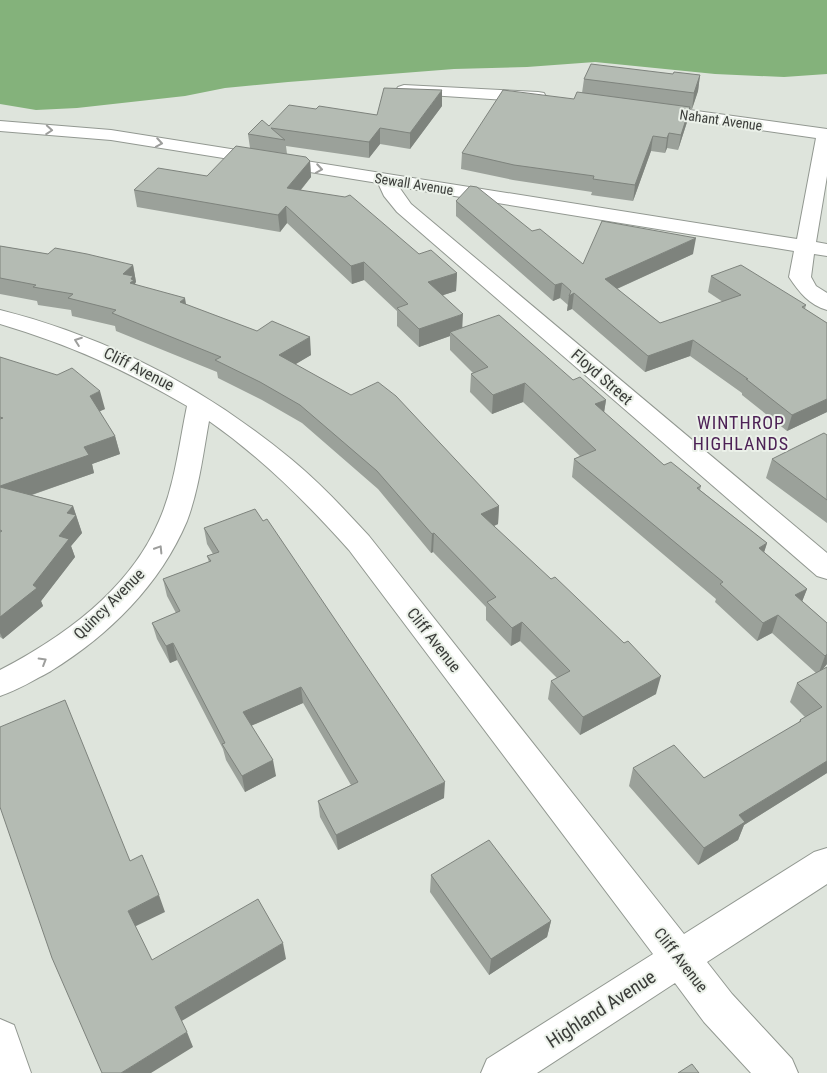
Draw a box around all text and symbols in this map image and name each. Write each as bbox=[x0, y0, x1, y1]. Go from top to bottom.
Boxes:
street label: Nahant Avenue bbox=[679, 106, 764, 134]
one-way arrow bbox=[45, 124, 53, 135]
one-way arrow bbox=[155, 137, 163, 148]
one-way arrow bbox=[315, 163, 324, 173]
street label: Sewall Avenue bbox=[373, 170, 455, 198]
one-way arrow bbox=[74, 337, 83, 347]
street label: Cliff Avenue bbox=[101, 343, 177, 395]
street label: Floyd Street bbox=[567, 345, 637, 409]
district label: WINTHROP HIGHLANDS bbox=[693, 412, 789, 454]
one-way arrow bbox=[152, 545, 162, 554]
street label: Quincy Avenue bbox=[70, 565, 148, 643]
street label: Cliff Avenue bbox=[403, 604, 465, 676]
one-way arrow bbox=[37, 657, 46, 667]
street label: Cliff Avenue bbox=[650, 924, 712, 996]
street label: Highland Avenue bbox=[542, 965, 660, 1053]

